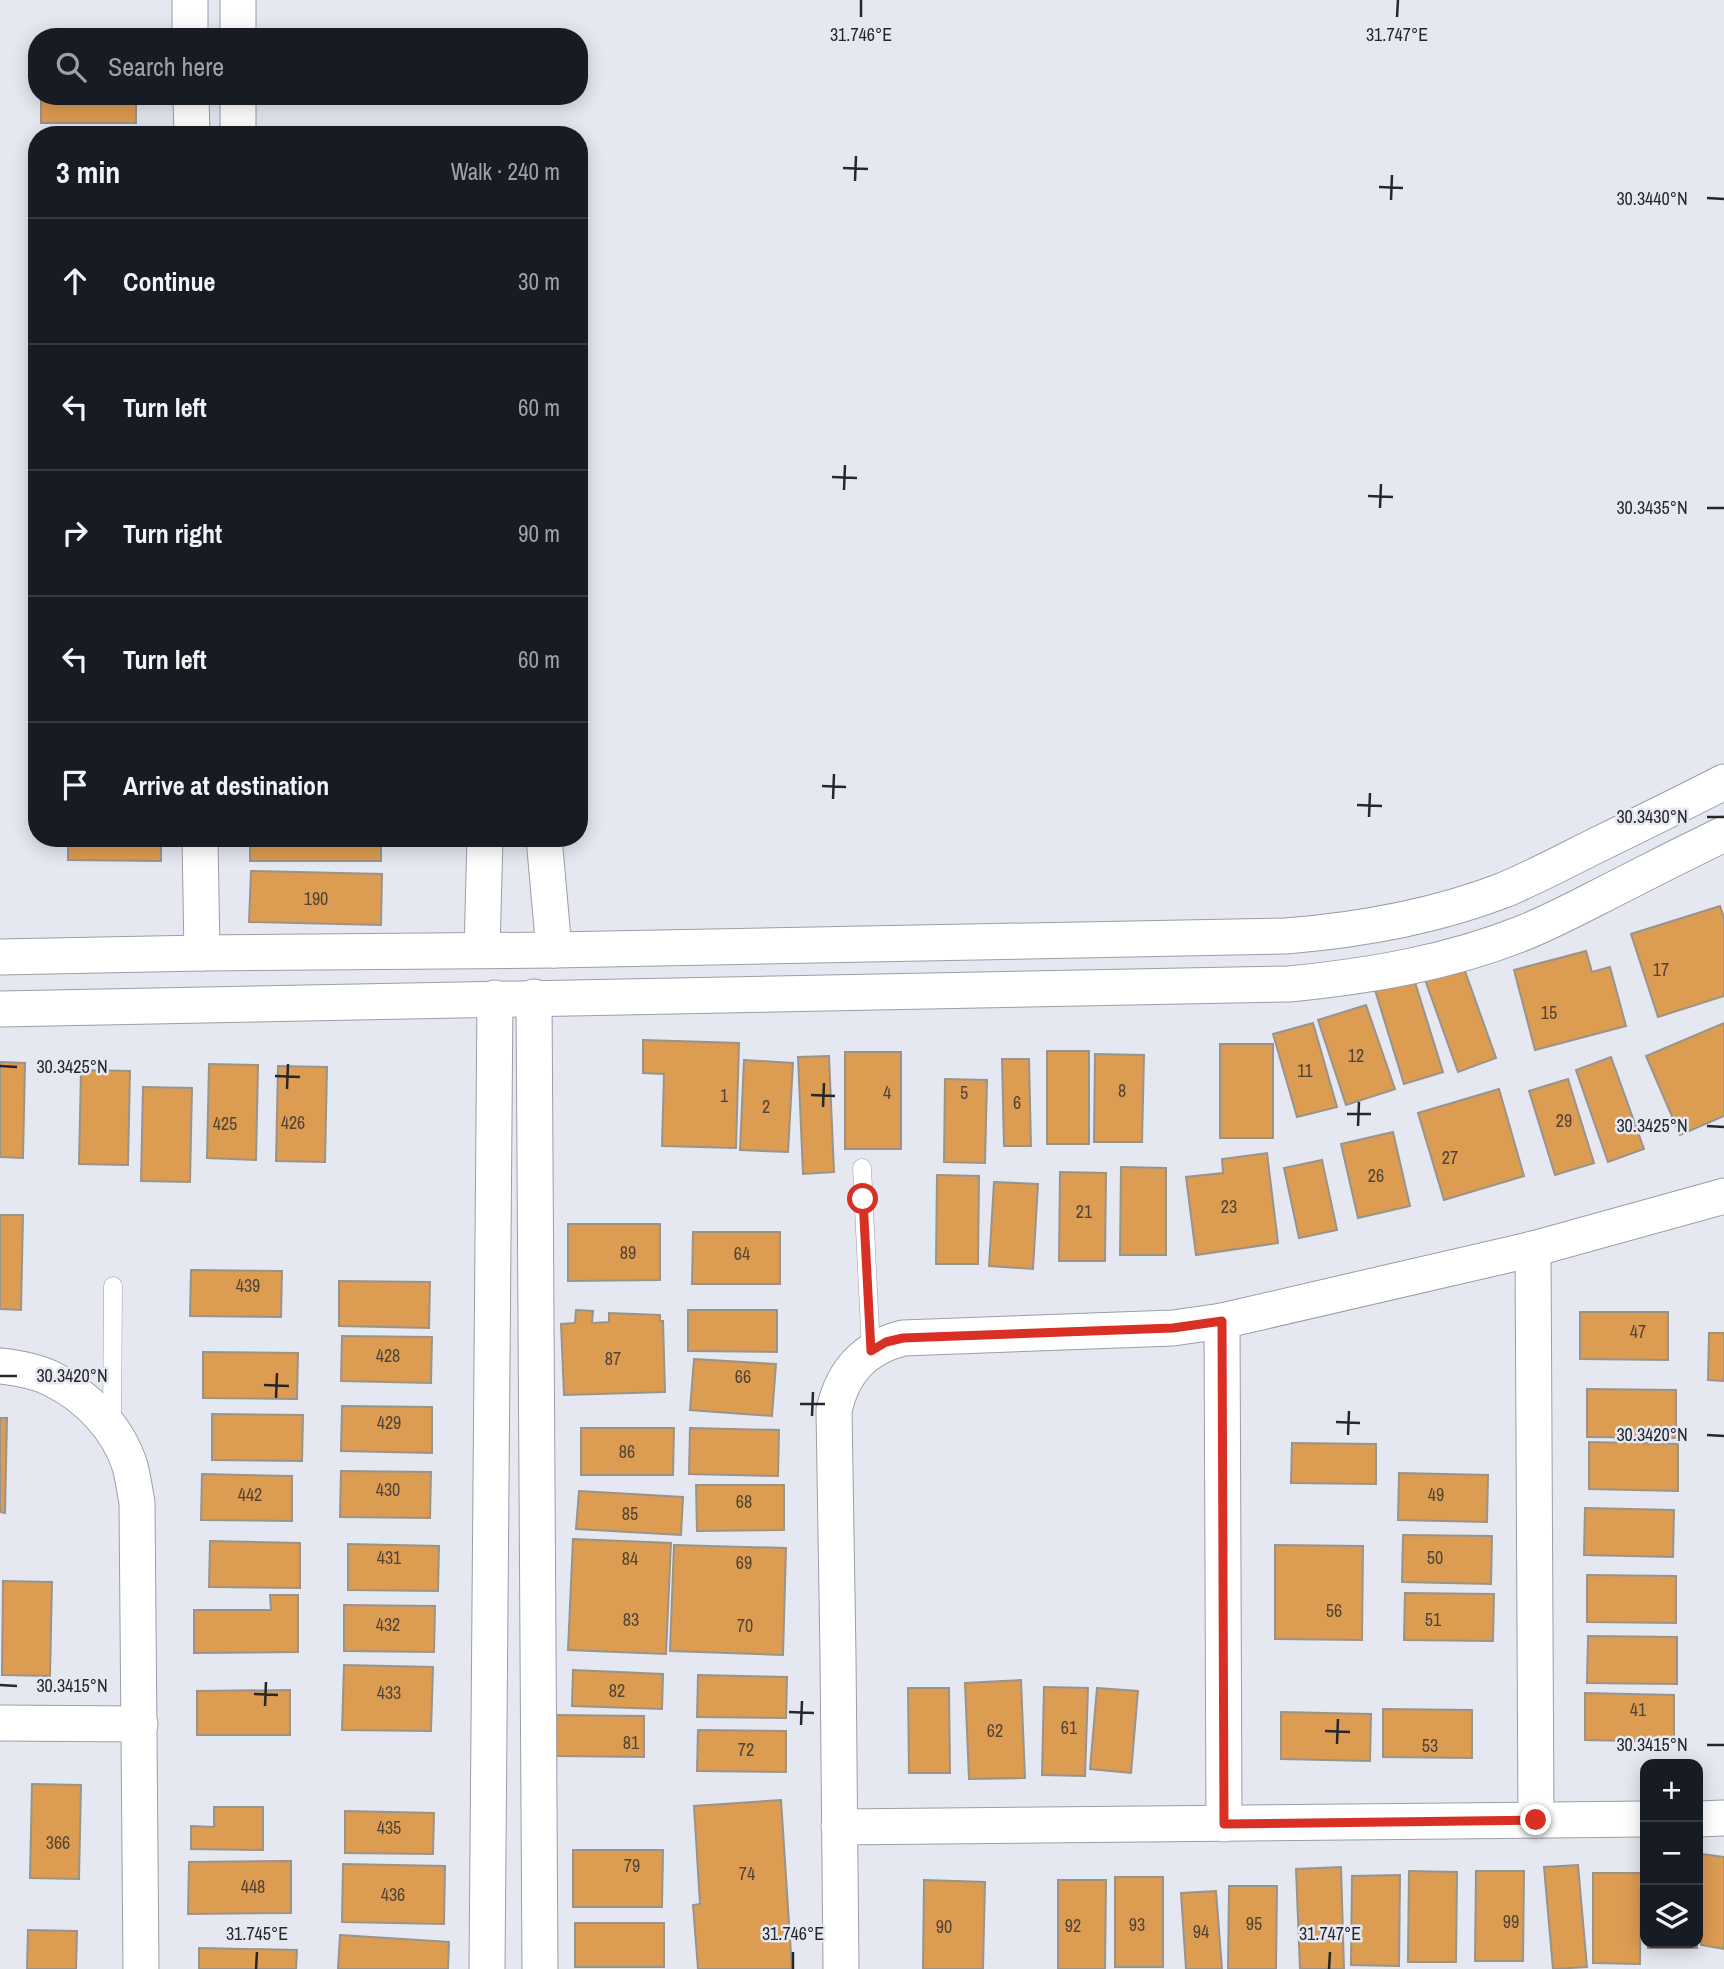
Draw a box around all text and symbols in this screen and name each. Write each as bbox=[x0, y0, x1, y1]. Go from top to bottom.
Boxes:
text: 31.746°E bbox=[830, 22, 892, 47]
text: 31.747°E bbox=[1366, 22, 1428, 47]
search box bbox=[28, 28, 588, 105]
icon: search bbox=[52, 48, 90, 86]
text: Search here bbox=[108, 49, 224, 84]
text: 3 min bbox=[56, 152, 120, 192]
text: Walk · 240 m bbox=[451, 156, 560, 187]
text: 30.3440°N bbox=[1616, 186, 1688, 211]
icon: ahead bbox=[56, 262, 94, 300]
text: Continue bbox=[123, 264, 215, 299]
text: 30 m bbox=[518, 266, 560, 297]
icon: left bbox=[56, 388, 94, 426]
text: Turn left bbox=[123, 390, 207, 425]
text: 60 m bbox=[518, 392, 560, 423]
text: 30.3435°N bbox=[1616, 495, 1688, 520]
icon: right bbox=[56, 514, 94, 552]
text: Turn right bbox=[123, 516, 222, 551]
text: 90 m bbox=[518, 518, 560, 549]
icon: left bbox=[56, 640, 94, 678]
text: Turn left bbox=[123, 642, 207, 677]
text: 60 m bbox=[518, 644, 560, 675]
icon: arrive bbox=[56, 766, 94, 804]
text: Arrive at destination bbox=[123, 768, 329, 803]
text: 30.3430°N bbox=[1616, 804, 1688, 829]
house number: 190 bbox=[304, 886, 328, 911]
house number: 17 bbox=[1653, 957, 1669, 982]
house number: 15 bbox=[1541, 1000, 1557, 1025]
house number: 12 bbox=[1348, 1043, 1364, 1068]
text: 30.3425°N bbox=[36, 1054, 108, 1079]
house number: 11 bbox=[1297, 1058, 1313, 1083]
house number: 8 bbox=[1118, 1078, 1126, 1103]
house number: 4 bbox=[883, 1080, 891, 1105]
house number: 5 bbox=[960, 1080, 968, 1105]
house number: 1 bbox=[720, 1083, 729, 1108]
house number: 6 bbox=[1013, 1090, 1021, 1115]
house number: 2 bbox=[762, 1094, 770, 1119]
house number: 29 bbox=[1556, 1108, 1572, 1133]
house number: 426 bbox=[281, 1110, 305, 1135]
house number: 425 bbox=[213, 1111, 237, 1136]
text: 30.3425°N bbox=[1616, 1113, 1688, 1138]
house number: 27 bbox=[1442, 1145, 1458, 1170]
house number: 26 bbox=[1368, 1163, 1384, 1188]
route start bbox=[847, 1183, 878, 1214]
house number: 23 bbox=[1221, 1194, 1237, 1219]
house number: 21 bbox=[1076, 1199, 1093, 1224]
house number: 89 bbox=[620, 1240, 636, 1265]
house number: 64 bbox=[734, 1241, 750, 1266]
house number: 439 bbox=[236, 1273, 260, 1298]
house number: 47 bbox=[1630, 1319, 1646, 1344]
house number: 428 bbox=[376, 1343, 400, 1368]
house number: 87 bbox=[605, 1346, 621, 1371]
text: 30.3420°N bbox=[36, 1363, 108, 1388]
house number: 66 bbox=[735, 1364, 751, 1389]
house number: 429 bbox=[377, 1410, 401, 1435]
text: 30.3420°N bbox=[1616, 1422, 1688, 1447]
house number: 86 bbox=[619, 1439, 635, 1464]
house number: 430 bbox=[376, 1477, 400, 1502]
house number: 442 bbox=[238, 1482, 262, 1507]
house number: 49 bbox=[1428, 1482, 1444, 1507]
house number: 68 bbox=[736, 1489, 752, 1514]
house number: 85 bbox=[622, 1501, 638, 1526]
house number: 431 bbox=[377, 1545, 402, 1570]
house number: 50 bbox=[1427, 1545, 1443, 1570]
house number: 84 bbox=[622, 1546, 638, 1571]
house number: 69 bbox=[736, 1550, 752, 1575]
house number: 56 bbox=[1326, 1598, 1342, 1623]
house number: 83 bbox=[623, 1607, 639, 1632]
house number: 51 bbox=[1425, 1607, 1442, 1632]
house number: 432 bbox=[376, 1612, 400, 1637]
house number: 70 bbox=[737, 1613, 753, 1638]
text: 30.3415°N bbox=[36, 1673, 108, 1698]
house number: 82 bbox=[609, 1678, 625, 1703]
house number: 433 bbox=[377, 1680, 401, 1705]
house number: 41 bbox=[1630, 1697, 1647, 1722]
house number: 61 bbox=[1061, 1715, 1078, 1740]
house number: 62 bbox=[987, 1718, 1003, 1743]
house number: 81 bbox=[623, 1730, 640, 1755]
text: 30.3415°N bbox=[1616, 1732, 1688, 1757]
house number: 53 bbox=[1422, 1733, 1438, 1758]
house number: 72 bbox=[738, 1737, 754, 1762]
map controls bbox=[1640, 1759, 1703, 1948]
button: + bbox=[1640, 1759, 1703, 1822]
route end bbox=[1520, 1804, 1551, 1835]
house number: 435 bbox=[377, 1815, 401, 1840]
button: − bbox=[1640, 1822, 1703, 1885]
house number: 366 bbox=[46, 1830, 70, 1855]
house number: 79 bbox=[624, 1853, 640, 1878]
house number: 74 bbox=[739, 1861, 755, 1886]
house number: 448 bbox=[241, 1874, 265, 1899]
house number: 436 bbox=[381, 1882, 405, 1907]
button: layers bbox=[1640, 1885, 1703, 1948]
house number: 99 bbox=[1503, 1909, 1519, 1934]
house number: 95 bbox=[1246, 1911, 1262, 1936]
house number: 93 bbox=[1129, 1912, 1145, 1937]
house number: 92 bbox=[1065, 1913, 1081, 1938]
house number: 90 bbox=[936, 1914, 952, 1939]
house number: 94 bbox=[1193, 1919, 1209, 1944]
text: 31.745°E bbox=[226, 1921, 288, 1946]
text: 31.746°E bbox=[762, 1921, 824, 1946]
text: 31.747°E bbox=[1299, 1921, 1361, 1946]

